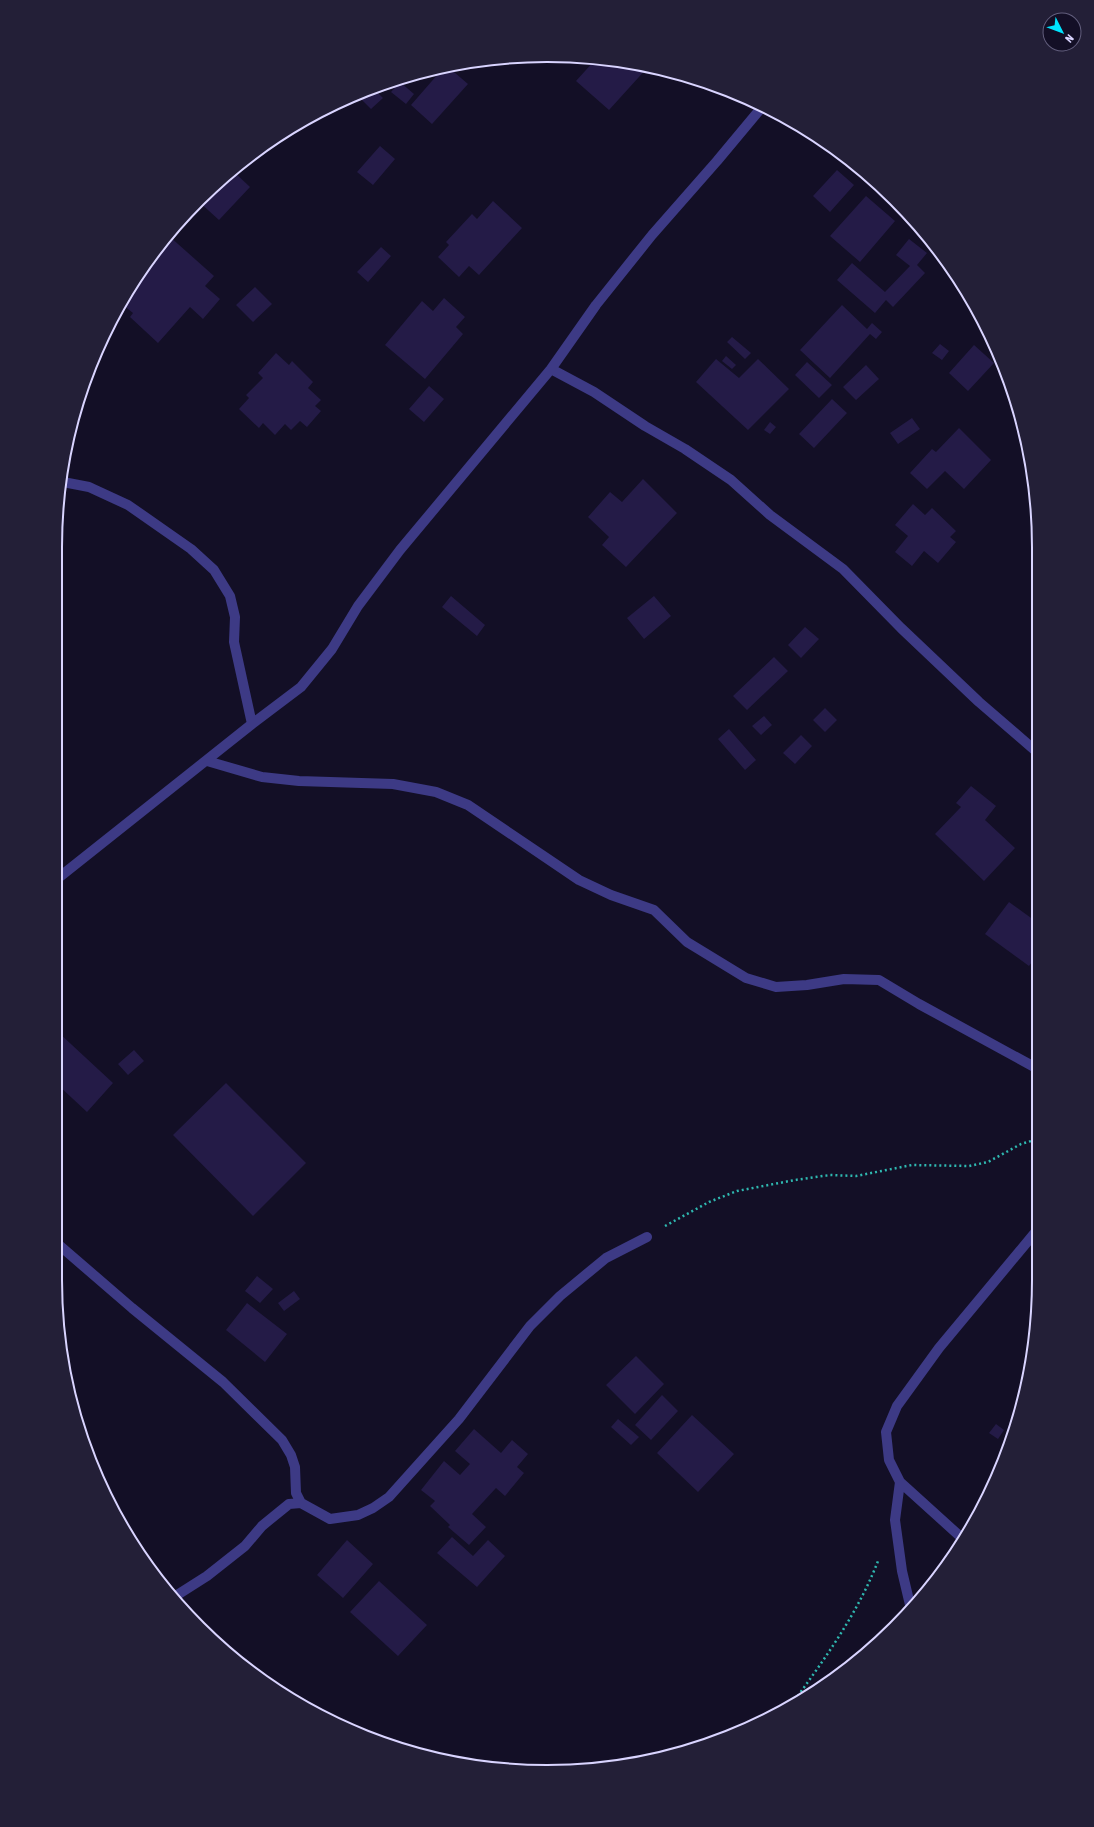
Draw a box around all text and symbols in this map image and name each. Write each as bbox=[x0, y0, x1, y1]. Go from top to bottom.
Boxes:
north arrow bbox=[1042, 12, 1082, 52]
text: N bbox=[1063, 32, 1076, 45]

